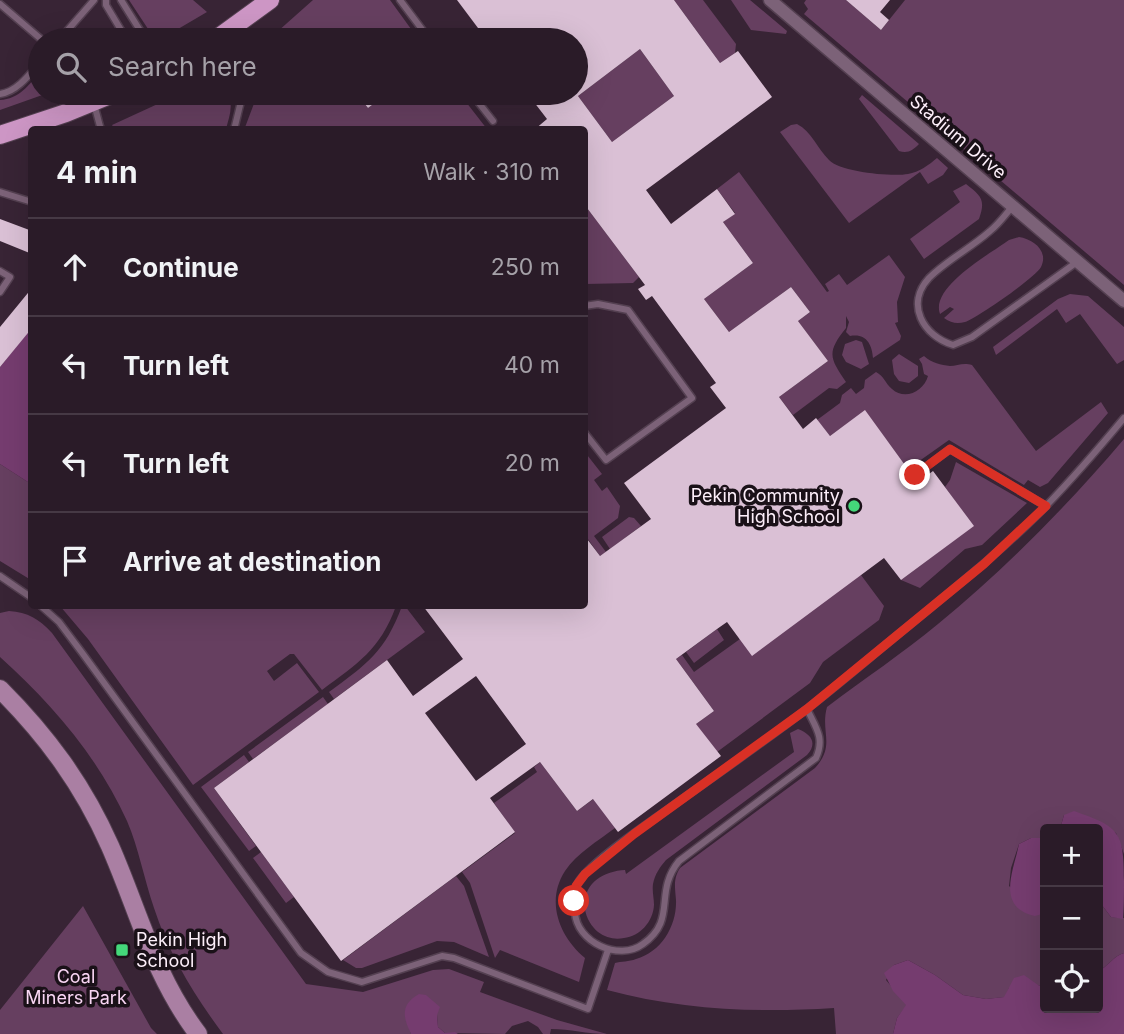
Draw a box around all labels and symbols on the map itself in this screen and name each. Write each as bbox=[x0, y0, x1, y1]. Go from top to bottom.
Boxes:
street label: Stadium Drive bbox=[906, 90, 1011, 183]
route end bbox=[899, 459, 930, 490]
place label: Pekin Community High School bbox=[691, 485, 840, 527]
marker: Pekin Community High School bbox=[846, 498, 862, 514]
route start bbox=[558, 885, 589, 916]
place label: Pekin High School bbox=[136, 929, 227, 971]
marker: Pekin High School bbox=[114, 942, 130, 958]
park label: Coal Miners Park bbox=[25, 966, 127, 1008]

